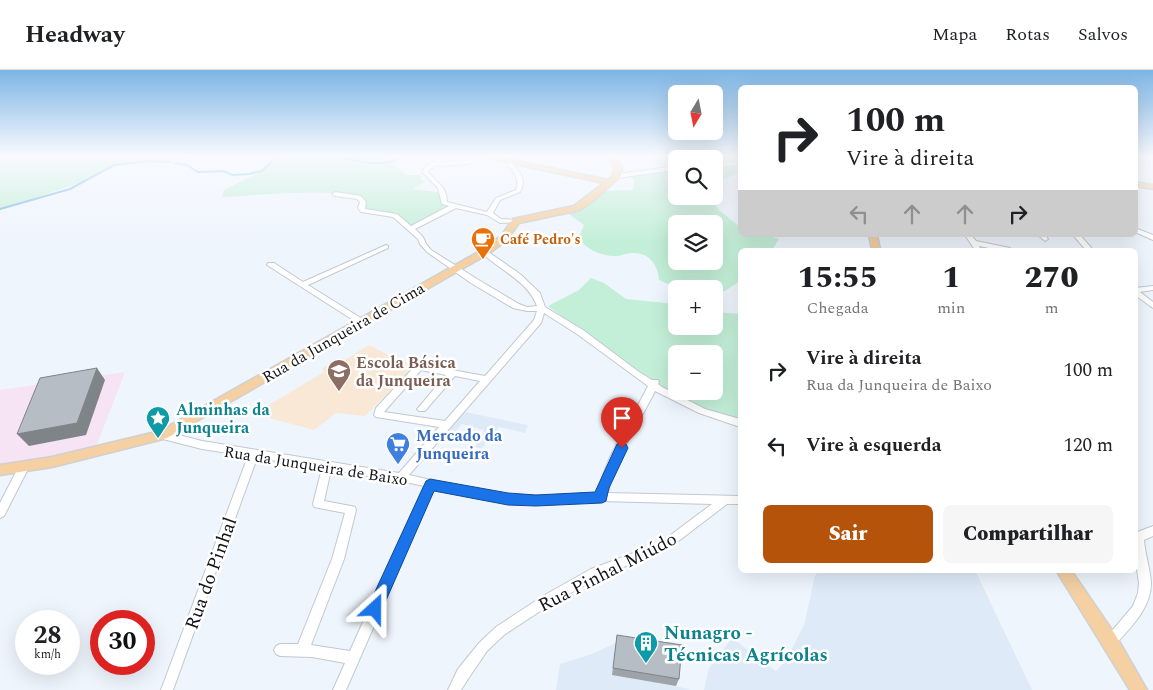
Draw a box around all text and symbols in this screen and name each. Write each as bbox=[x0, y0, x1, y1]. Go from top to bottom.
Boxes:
text: Headway bbox=[25, 17, 125, 53]
text: Mapa bbox=[932, 21, 977, 48]
text: Rotas bbox=[1005, 21, 1050, 48]
text: Salvos bbox=[1078, 21, 1128, 48]
north arrow bbox=[668, 85, 722, 140]
map controls bbox=[668, 85, 723, 400]
text: 100 m bbox=[846, 94, 945, 147]
icon: right bbox=[763, 105, 828, 170]
text: Vire à direita bbox=[846, 142, 974, 175]
button: search bbox=[668, 150, 723, 205]
icon: left bbox=[845, 200, 873, 228]
icon: ahead bbox=[898, 200, 926, 228]
icon: ahead bbox=[951, 200, 979, 228]
icon: right bbox=[1004, 200, 1032, 228]
button: layers bbox=[668, 215, 723, 270]
cafe icon: Café Pedro's bbox=[470, 226, 496, 260]
place label: Café Pedro's bbox=[500, 229, 581, 250]
text: 15:55 bbox=[797, 255, 878, 301]
text: 1 bbox=[942, 255, 960, 301]
text: 270 bbox=[1025, 255, 1079, 301]
street label: Rua da Junqueira de Cima bbox=[258, 276, 429, 389]
button: + bbox=[668, 280, 723, 335]
text: Chegada bbox=[807, 296, 869, 320]
text: min bbox=[937, 296, 965, 320]
text: m bbox=[1045, 296, 1058, 320]
text: Vire à direita bbox=[806, 344, 922, 373]
button: − bbox=[668, 345, 723, 400]
place label: Escola Básica da Junqueira bbox=[356, 351, 457, 393]
text: 100 m bbox=[1063, 356, 1113, 385]
icon: right bbox=[763, 357, 791, 385]
school or university icon: Escola Básica da Junqueira bbox=[326, 358, 352, 392]
text: Rua da Junqueira de Baixo bbox=[806, 373, 992, 397]
pin bbox=[601, 397, 643, 448]
place label: Alminhas da Junqueira bbox=[176, 398, 271, 440]
icon: arrive bbox=[608, 404, 636, 432]
place icon: Alminhas da Junqueira bbox=[145, 405, 171, 439]
place label: Mercado da Junqueira bbox=[416, 424, 503, 466]
supermarket icon: Mercado da Junqueira bbox=[385, 431, 411, 465]
text: Vire à esquerda bbox=[806, 431, 942, 460]
text: 120 m bbox=[1063, 431, 1113, 460]
icon: left bbox=[763, 432, 791, 460]
street label: Rua da Junqueira de Baixo bbox=[222, 440, 410, 492]
button: Sair bbox=[763, 505, 933, 563]
button: Compartilhar bbox=[943, 505, 1113, 563]
street label: Rua do Pinhal bbox=[178, 513, 245, 634]
street label: Rua Pinhal Miúdo bbox=[533, 525, 682, 620]
position arrow bbox=[348, 582, 400, 634]
speed limit sign: 30 bbox=[90, 610, 155, 675]
text: 28 bbox=[33, 617, 62, 655]
place label: Nunagro - Técnicas Agrícolas bbox=[664, 619, 828, 670]
building icon: Nunagro - Técnicas Agrícolas bbox=[633, 630, 659, 664]
text: km/h bbox=[34, 645, 61, 664]

